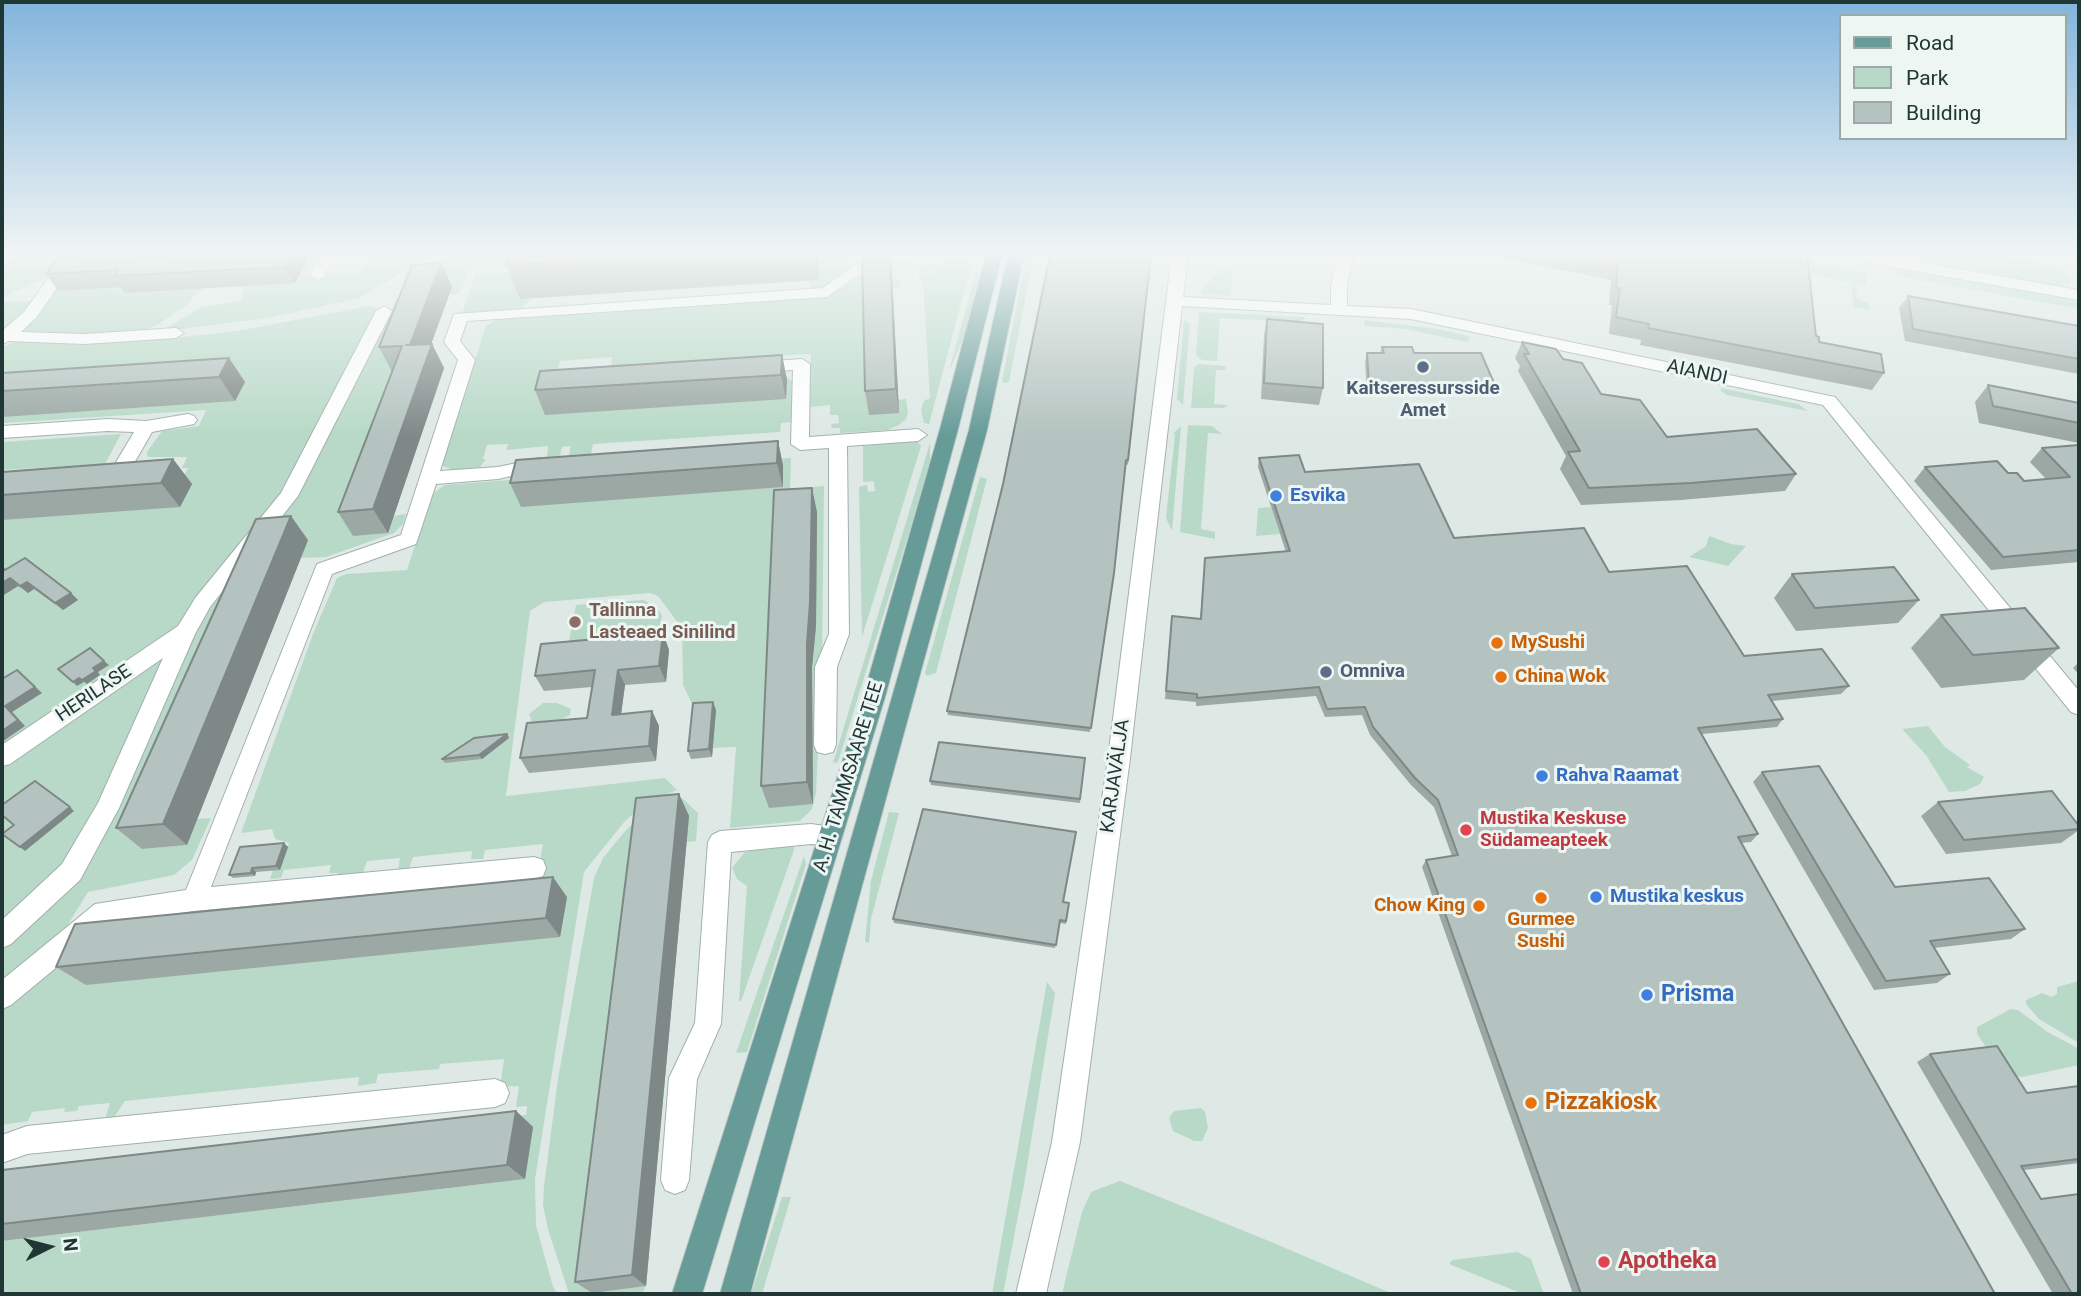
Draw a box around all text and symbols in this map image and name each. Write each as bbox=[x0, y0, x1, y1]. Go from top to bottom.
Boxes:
legend bbox=[1840, 14, 2067, 140]
text: Road bbox=[1906, 31, 1954, 55]
text: Park bbox=[1906, 66, 1948, 90]
text: Building bbox=[1906, 101, 1981, 125]
street label: AIANDI bbox=[1665, 355, 1729, 391]
marker: Kaitseressursside Amet bbox=[1415, 359, 1431, 375]
place label: Kaitseressursside Amet bbox=[1346, 378, 1500, 422]
place label: Esvika bbox=[1290, 485, 1345, 507]
marker: Esvika bbox=[1268, 488, 1284, 504]
place label: Tallinna Lasteaed Sinilind bbox=[589, 600, 736, 644]
marker: Tallinna Lasteaed Sinilind bbox=[567, 614, 583, 630]
place label: MySushi bbox=[1511, 632, 1585, 654]
marker: MySushi bbox=[1489, 635, 1505, 651]
street label: HERILASE bbox=[52, 660, 136, 728]
place label: Omniva bbox=[1340, 661, 1405, 683]
marker: Omniva bbox=[1318, 664, 1334, 680]
place label: China Wok bbox=[1515, 666, 1606, 688]
marker: China Wok bbox=[1493, 669, 1509, 685]
street label: A. H. TAMMSAARE TEE bbox=[809, 679, 889, 875]
street label: KARJAVÄLJA bbox=[1097, 718, 1135, 834]
place label: Rahva Raamat bbox=[1556, 765, 1679, 787]
marker: Rahva Raamat bbox=[1534, 768, 1550, 784]
place label: Mustika Keskuse Südameapteek bbox=[1480, 808, 1626, 852]
marker: Mustika Keskuse Südameapteek bbox=[1458, 822, 1474, 838]
place label: Mustika keskus bbox=[1610, 886, 1744, 908]
marker: Mustika keskus bbox=[1588, 889, 1604, 905]
marker: Gurmee Sushi bbox=[1533, 890, 1549, 906]
place label: Chow King bbox=[1374, 895, 1465, 917]
marker: Chow King bbox=[1471, 898, 1487, 914]
place label: Gurmee Sushi bbox=[1507, 909, 1575, 953]
place label: Prisma bbox=[1661, 981, 1734, 1009]
marker: Prisma bbox=[1639, 987, 1655, 1003]
place label: Pizzakiosk bbox=[1545, 1089, 1657, 1117]
marker: Pizzakiosk bbox=[1523, 1095, 1539, 1111]
north arrow bbox=[14, 1212, 84, 1282]
text: N bbox=[58, 1237, 83, 1253]
place label: Apotheka bbox=[1618, 1248, 1717, 1276]
marker: Apotheka bbox=[1596, 1254, 1612, 1270]

